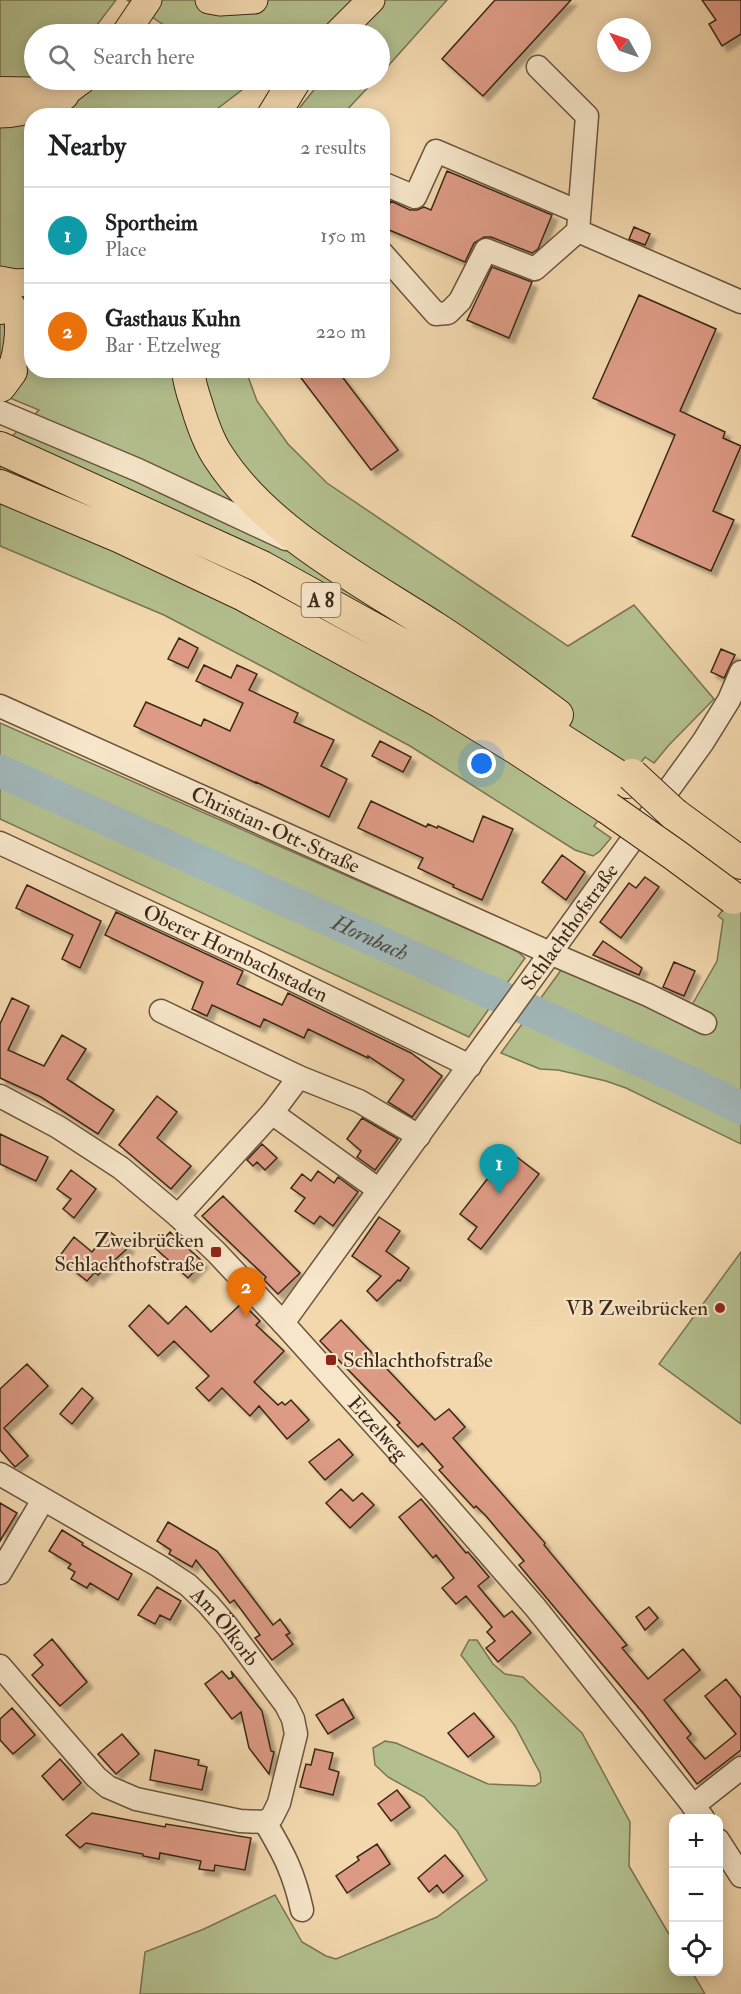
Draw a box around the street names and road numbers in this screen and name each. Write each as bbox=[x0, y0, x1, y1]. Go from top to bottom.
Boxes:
road number: A 8 bbox=[302, 583, 340, 617]
street label: Christian-Ott-Straße bbox=[187, 780, 364, 880]
street label: Schlachthofstraße bbox=[515, 858, 624, 995]
street label: Oberer Hornbachstaden bbox=[139, 898, 333, 1009]
street label: Etzelweg bbox=[342, 1390, 414, 1467]
street label: Am Ölkorb bbox=[184, 1580, 265, 1671]

